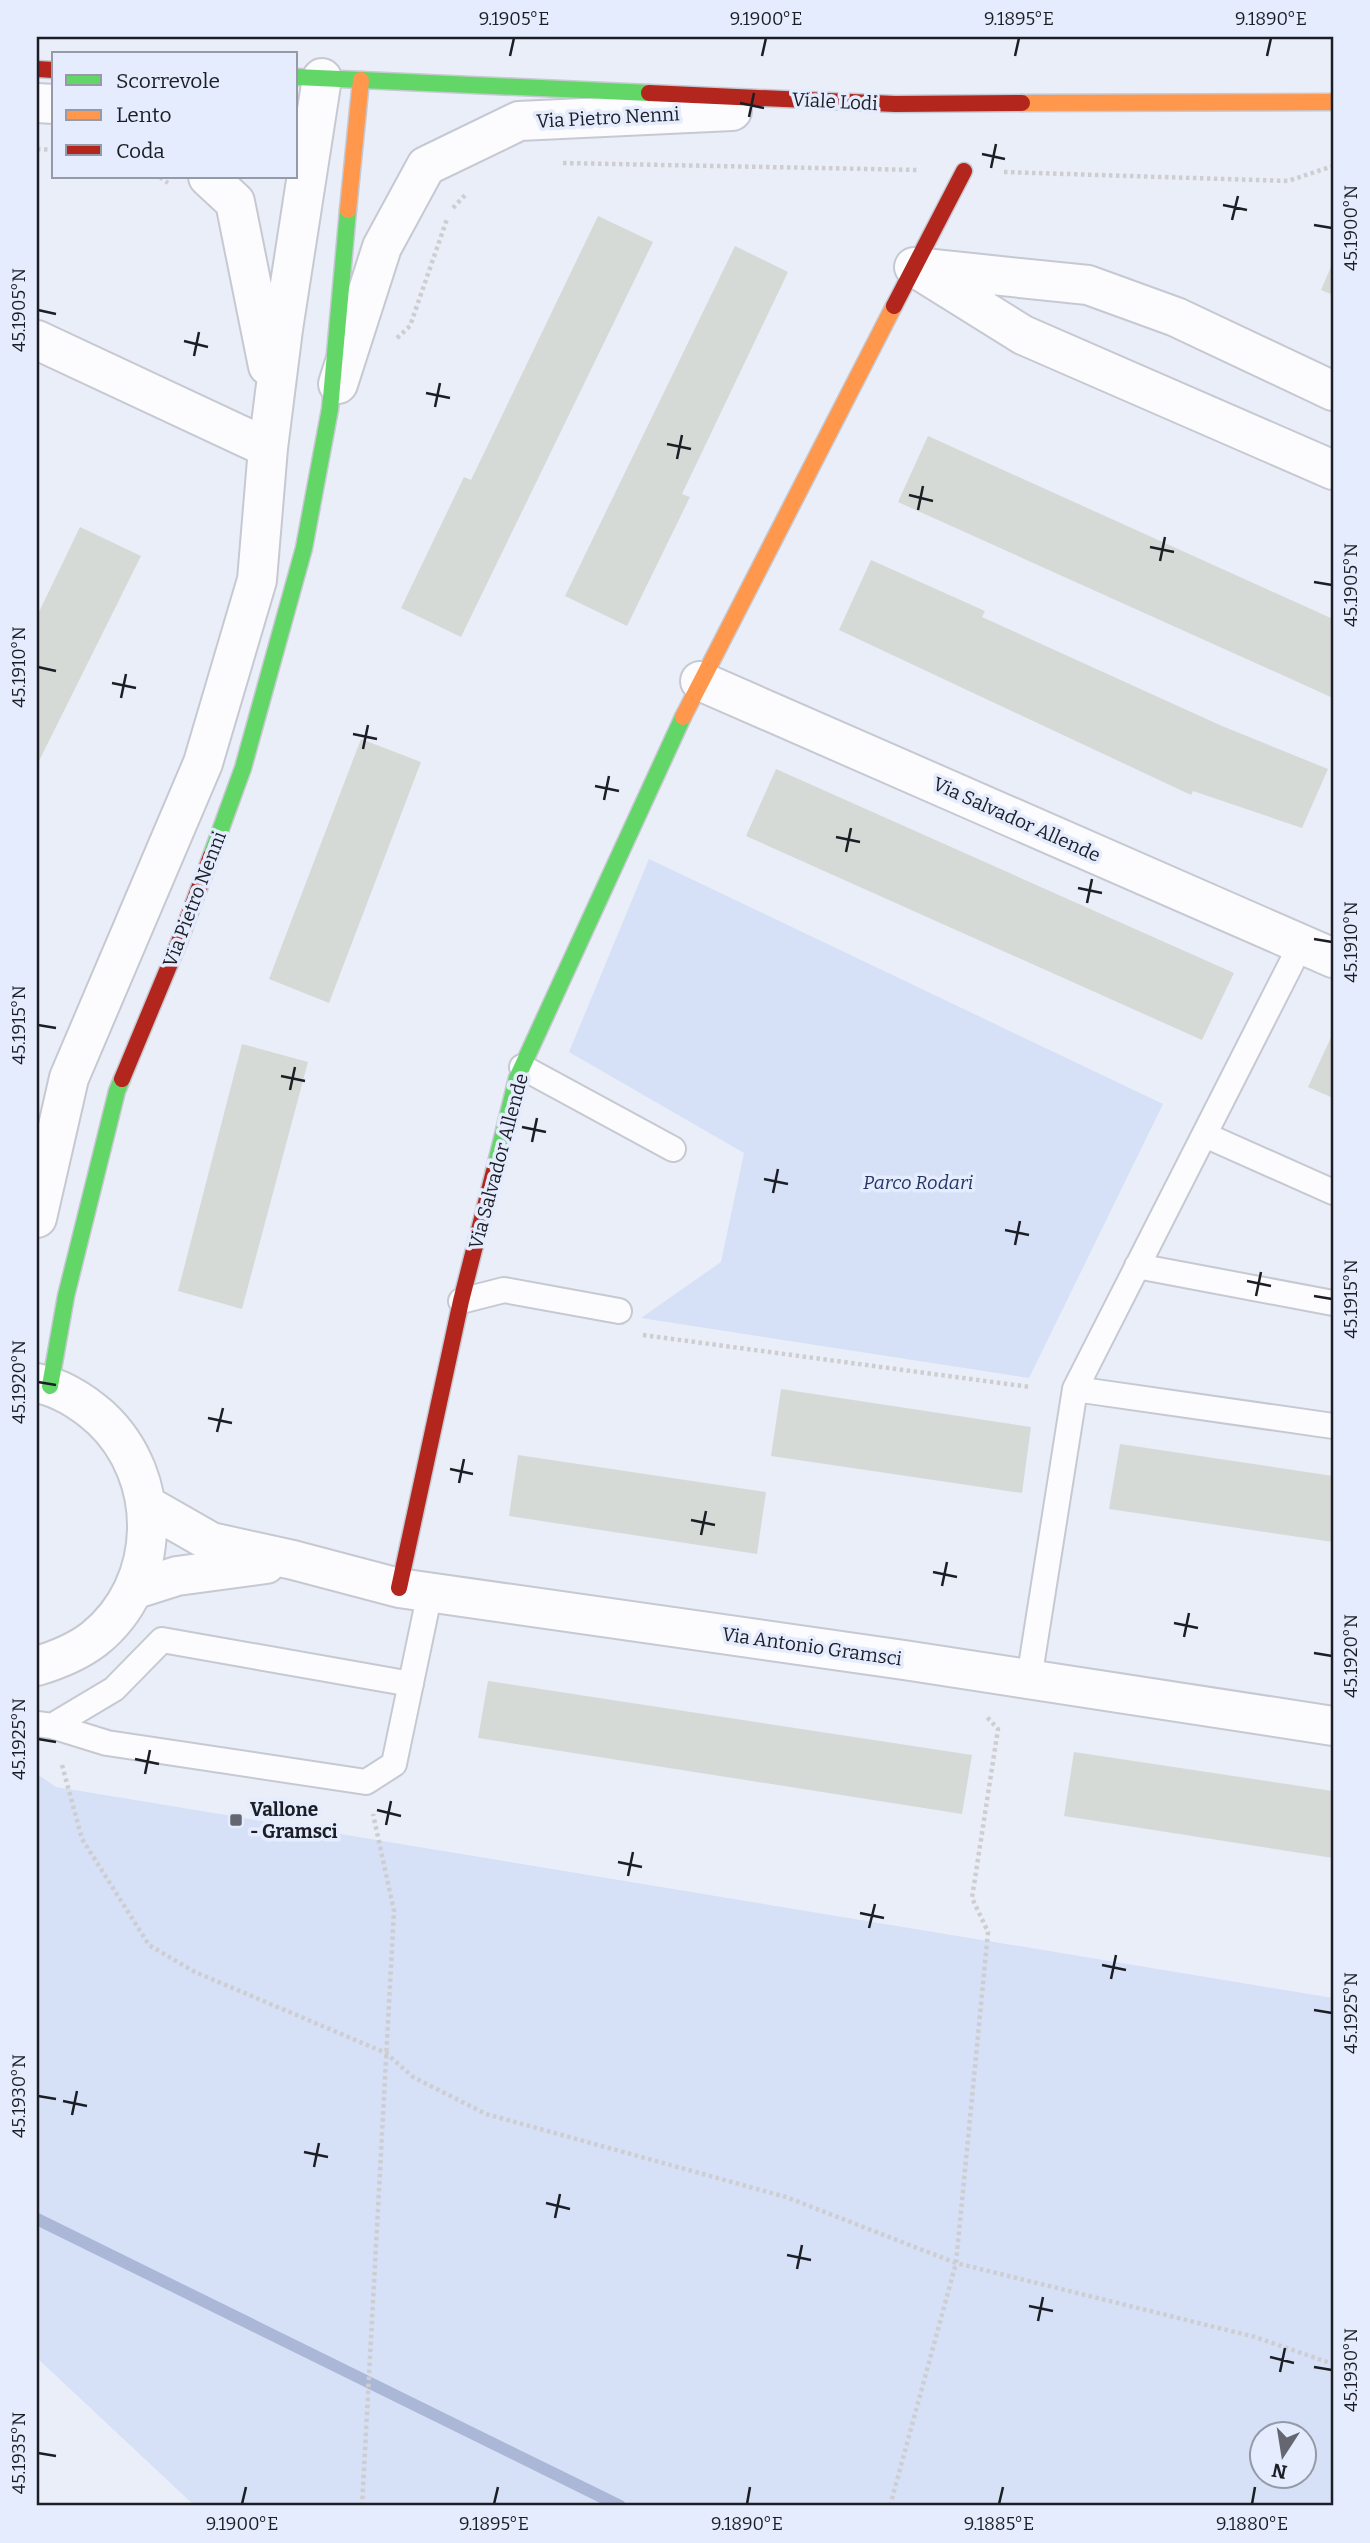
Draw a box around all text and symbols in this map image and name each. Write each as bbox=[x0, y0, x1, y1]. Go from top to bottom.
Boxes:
text: 9.1905°E bbox=[479, 8, 549, 30]
text: 9.1900°E bbox=[730, 8, 802, 30]
text: 9.1895°E bbox=[984, 8, 1054, 30]
text: 9.1890°E bbox=[1235, 8, 1307, 30]
legend bbox=[52, 52, 298, 178]
text: Scorrevole bbox=[116, 68, 220, 94]
street label: Viale Lodi bbox=[791, 88, 879, 115]
text: Lento bbox=[116, 102, 172, 128]
street label: Via Pietro Nenni bbox=[536, 102, 681, 133]
text: Coda bbox=[116, 138, 165, 164]
text: 45.1900°N bbox=[1340, 185, 1362, 271]
text: 45.1905°N bbox=[8, 268, 30, 352]
text: 45.1905°N bbox=[1340, 543, 1362, 627]
text: 45.1910°N bbox=[8, 626, 30, 708]
street label: Via Salvador Allende bbox=[929, 772, 1104, 867]
street label: Via Pietro Nenni bbox=[158, 828, 231, 970]
text: 45.1910°N bbox=[1340, 901, 1362, 983]
text: 45.1915°N bbox=[8, 985, 30, 1065]
street label: Via Salvador Allende bbox=[464, 1071, 533, 1252]
park label: Parco Rodari bbox=[863, 1171, 973, 1194]
text: 45.1915°N bbox=[1340, 1259, 1362, 1339]
text: 45.1920°N bbox=[8, 1340, 30, 1424]
text: 45.1920°N bbox=[1340, 1614, 1362, 1698]
street label: Via Antonio Gramsci bbox=[720, 1622, 904, 1671]
text: 45.1925°N bbox=[8, 1698, 30, 1780]
place label: Vallone - Gramsci bbox=[250, 1798, 338, 1843]
marker: Vallone - Gramsci bbox=[228, 1812, 244, 1828]
text: 45.1925°N bbox=[1340, 1972, 1362, 2054]
text: 45.1930°N bbox=[8, 2054, 30, 2138]
text: 45.1930°N bbox=[1340, 2328, 1362, 2412]
text: 45.1935°N bbox=[8, 2412, 30, 2494]
north arrow bbox=[1248, 2420, 1318, 2490]
text: N bbox=[1270, 2458, 1289, 2484]
text: 9.1900°E bbox=[206, 2513, 278, 2535]
text: 9.1895°E bbox=[459, 2513, 529, 2535]
text: 9.1890°E bbox=[711, 2513, 783, 2535]
text: 9.1885°E bbox=[964, 2513, 1034, 2535]
text: 9.1880°E bbox=[1216, 2513, 1288, 2535]

